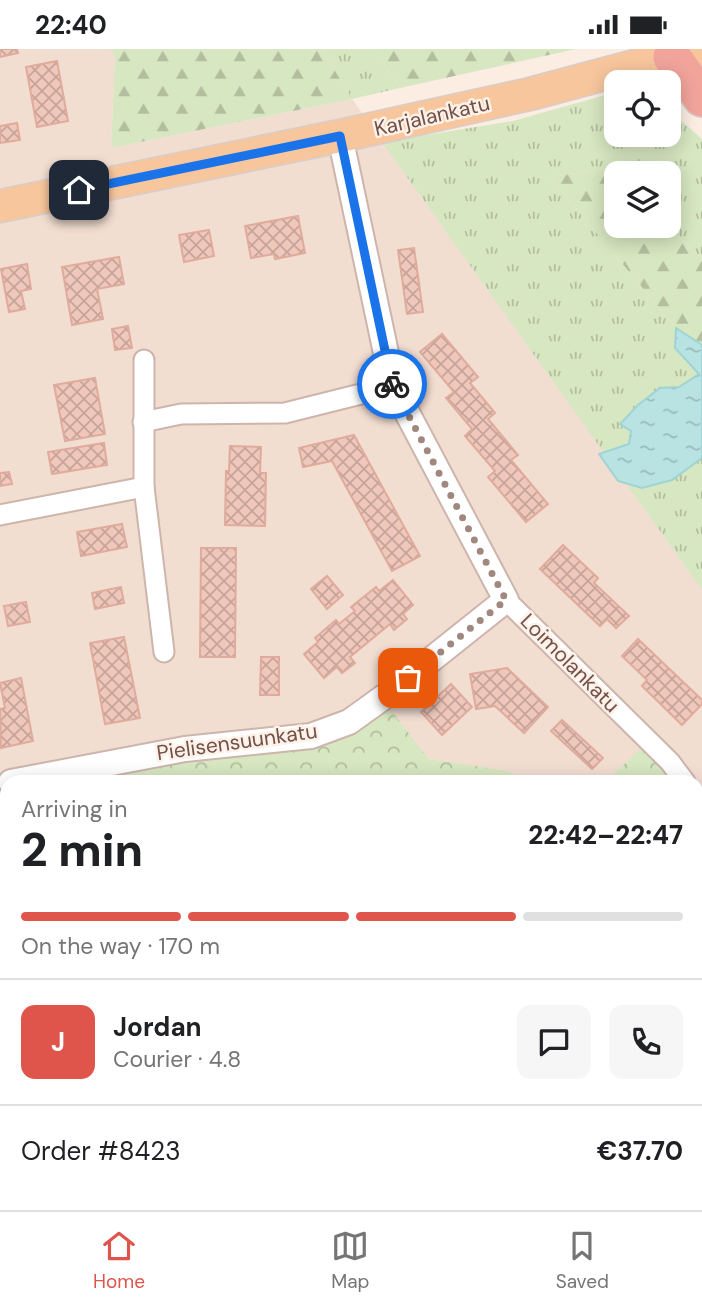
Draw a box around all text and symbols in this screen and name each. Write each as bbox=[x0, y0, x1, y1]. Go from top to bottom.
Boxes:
text: 22:40 bbox=[35, 8, 107, 42]
map controls bbox=[604, 70, 681, 238]
button: locate bbox=[604, 70, 681, 147]
street label: Karjalankatu bbox=[372, 89, 492, 143]
pin bbox=[49, 160, 109, 220]
button: layers bbox=[604, 161, 681, 238]
icon: home bbox=[60, 171, 98, 209]
courier bbox=[357, 349, 427, 419]
icon: bike bbox=[373, 365, 411, 403]
street label: Loimolankatu bbox=[514, 607, 626, 719]
pin bbox=[378, 648, 438, 708]
icon: bag bbox=[389, 659, 427, 697]
street label: Pielisensuunkatu bbox=[155, 717, 319, 767]
text: Arriving in bbox=[21, 794, 127, 824]
text: 22:42–22:47 bbox=[528, 818, 683, 852]
text: 2 min bbox=[21, 820, 143, 880]
text: On the way · 170 m bbox=[21, 931, 220, 961]
button: chat bbox=[517, 1005, 591, 1079]
button: phone bbox=[609, 1005, 683, 1079]
text: Jordan bbox=[113, 1010, 202, 1044]
text: J bbox=[51, 1025, 65, 1059]
text: Courier · 4.8 bbox=[113, 1044, 241, 1074]
text: Order #8423 bbox=[21, 1134, 181, 1168]
text: €37.70 bbox=[597, 1134, 683, 1168]
tab: Home bbox=[93, 1227, 145, 1294]
tab: Map bbox=[331, 1227, 369, 1294]
tab: Saved bbox=[556, 1227, 609, 1294]

